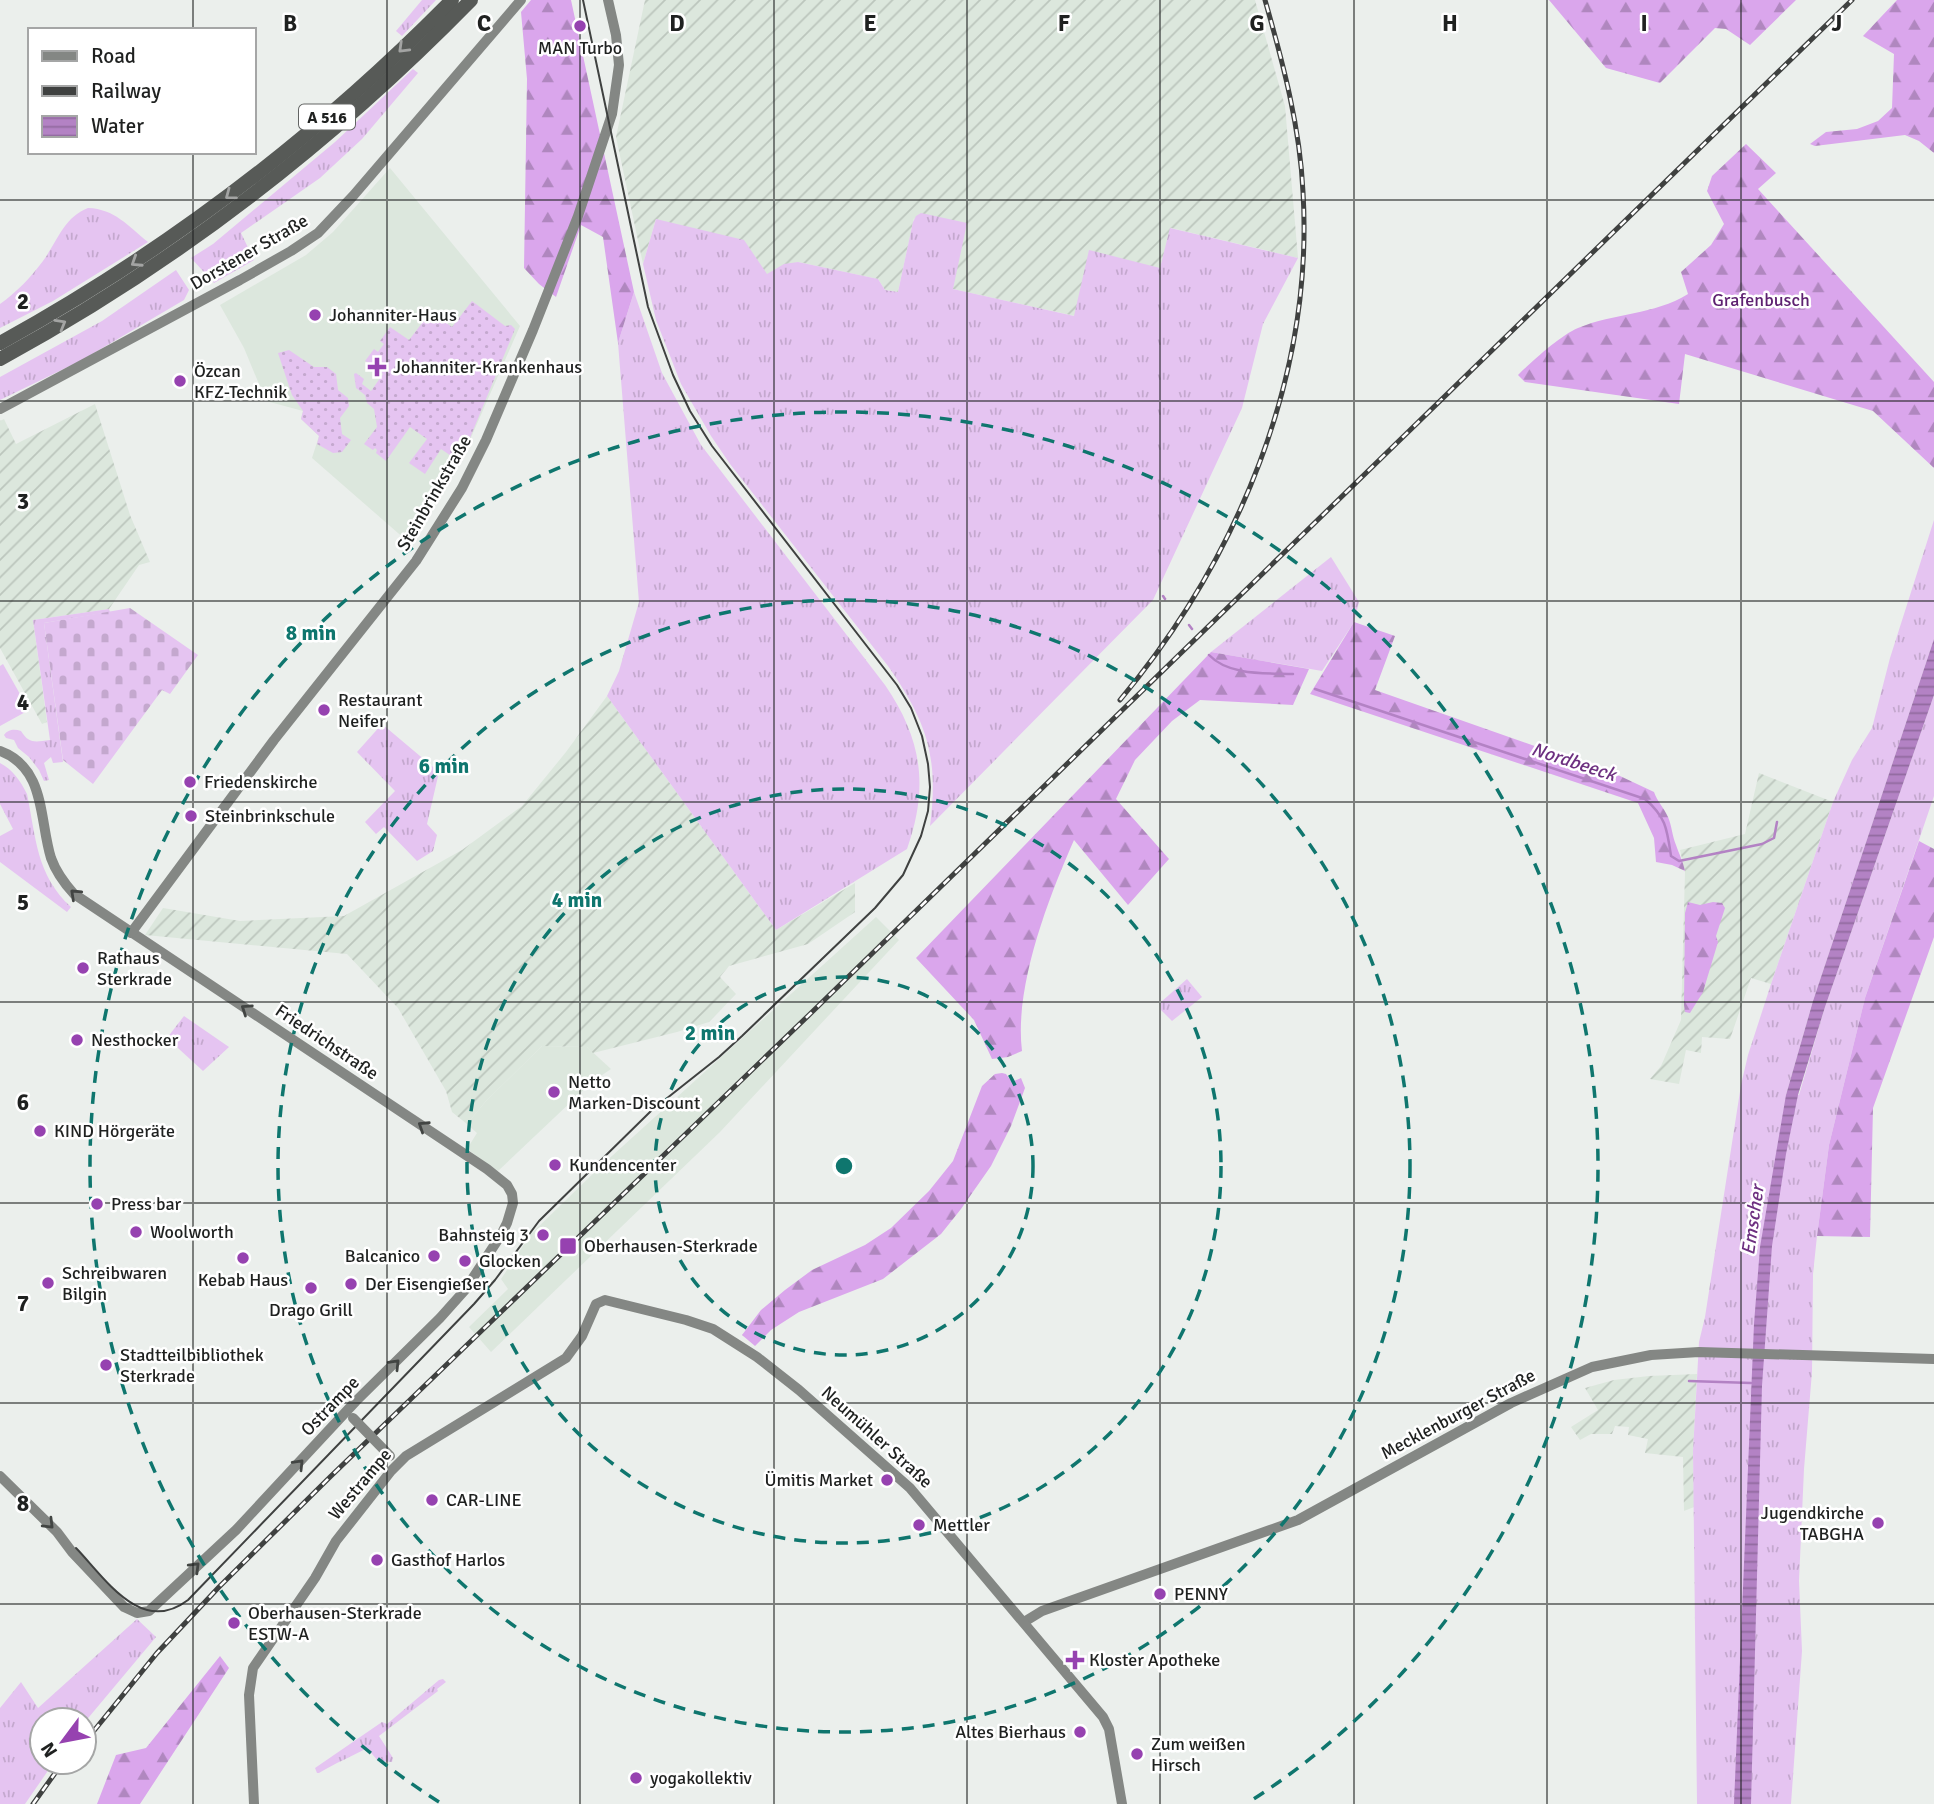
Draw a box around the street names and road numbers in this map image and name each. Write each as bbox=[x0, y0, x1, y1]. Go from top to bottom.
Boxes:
road number: A 516 bbox=[299, 105, 355, 130]
street label: Dorstener Straße bbox=[186, 209, 312, 295]
street label: Steinbrinkstraße bbox=[392, 431, 476, 555]
street label: Friedrichstraße bbox=[271, 999, 383, 1085]
street label: Mecklenburger Straße bbox=[1377, 1364, 1539, 1464]
street label: Ostrampe bbox=[296, 1372, 364, 1440]
street label: Neumühler Straße bbox=[817, 1381, 937, 1493]
street label: Westrampe bbox=[324, 1444, 396, 1524]

